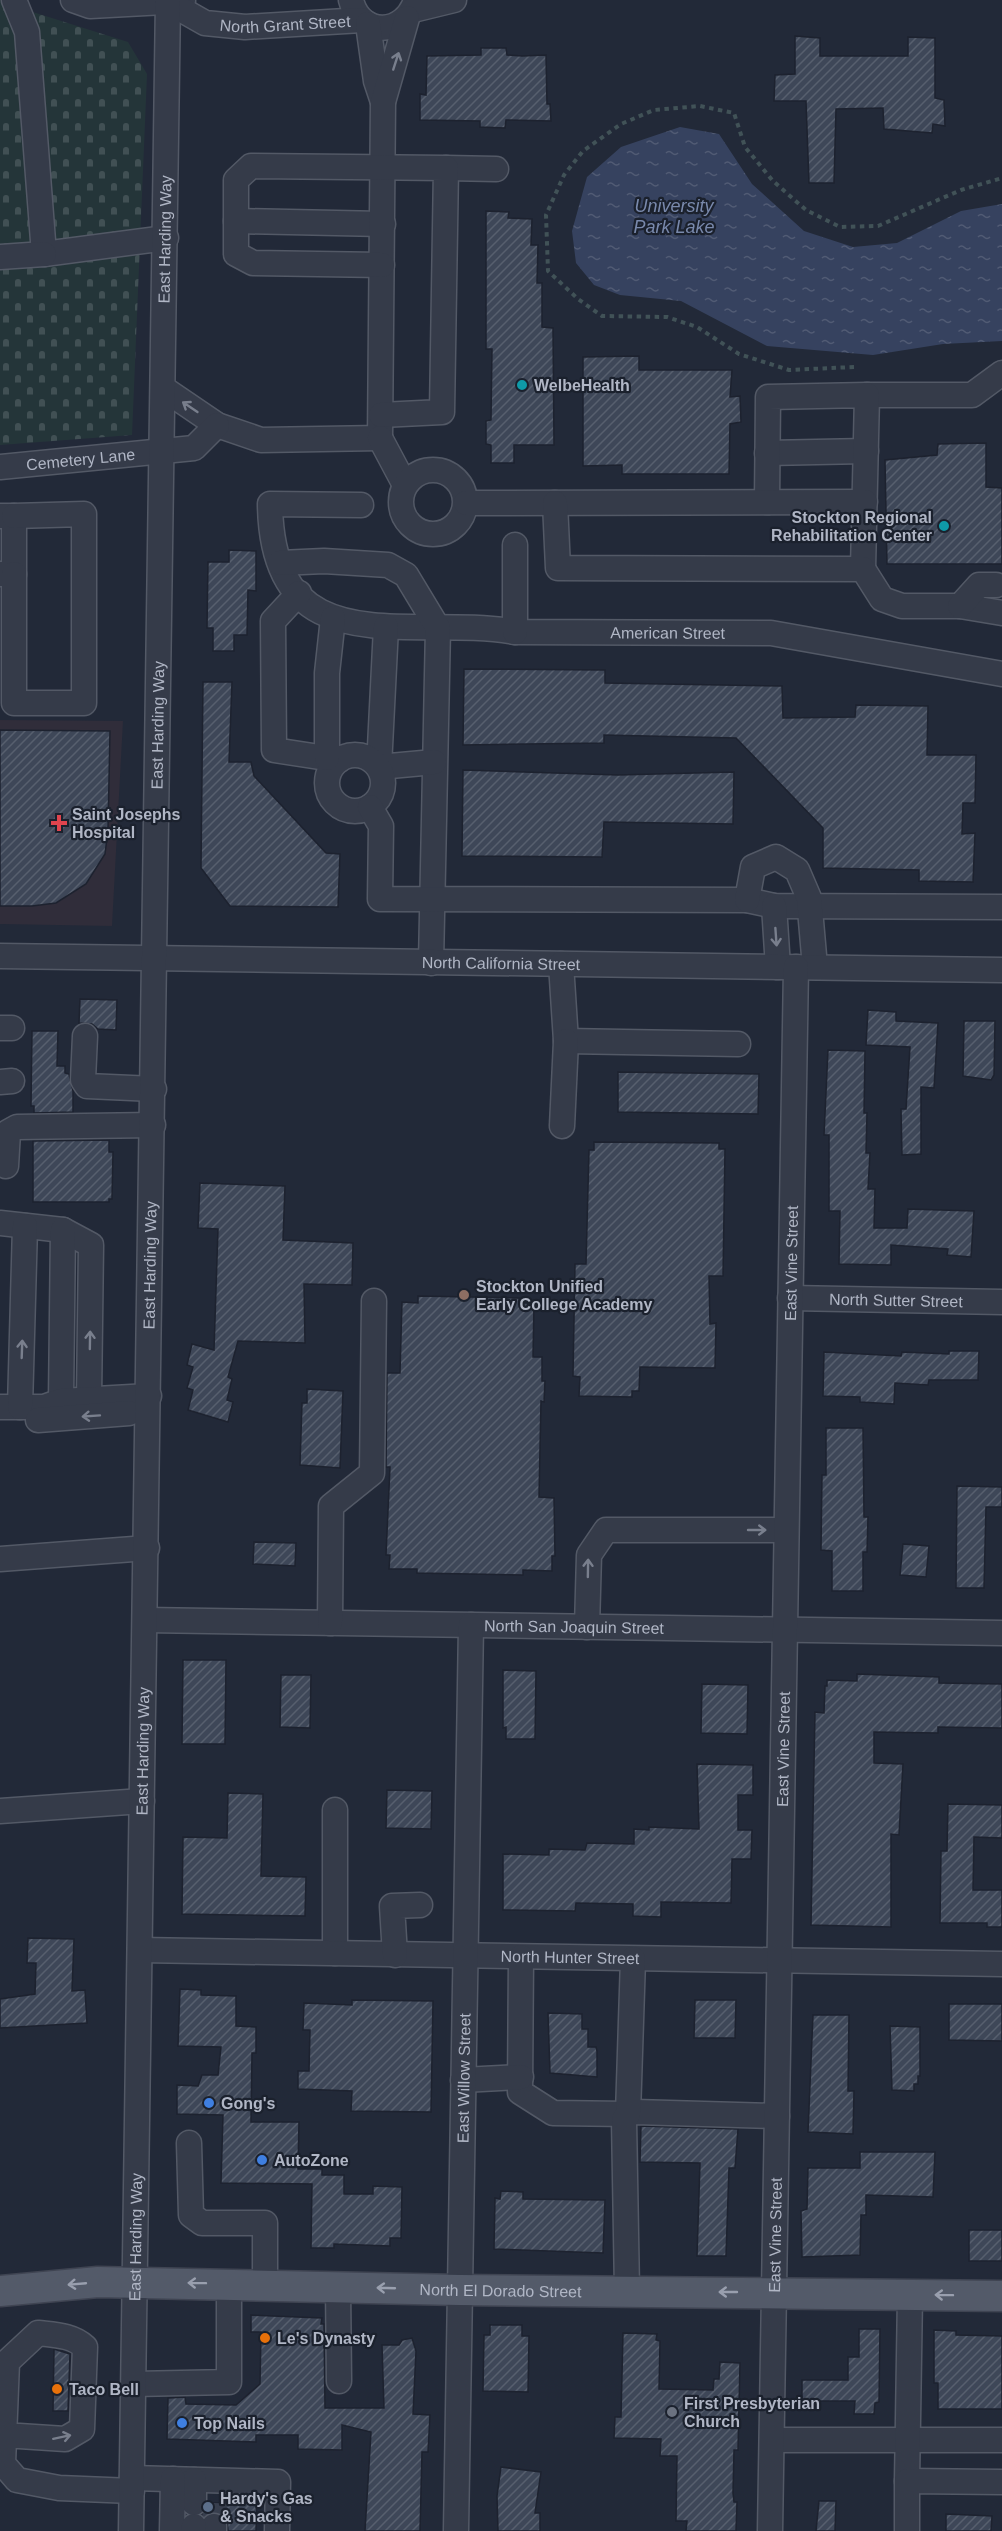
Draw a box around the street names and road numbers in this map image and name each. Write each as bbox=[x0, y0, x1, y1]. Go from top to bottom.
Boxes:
street label: North Grant Street bbox=[219, 12, 352, 36]
street label: East Harding Way bbox=[155, 175, 174, 304]
street label: Cemetery Lane bbox=[25, 445, 136, 473]
street label: American Street bbox=[610, 624, 726, 641]
street label: East Harding Way bbox=[148, 661, 167, 790]
street label: North California Street bbox=[422, 953, 581, 973]
street label: East Harding Way bbox=[140, 1201, 159, 1329]
street label: East Vine Street bbox=[782, 1205, 801, 1321]
street label: North Sutter Street bbox=[829, 1290, 963, 1310]
street label: North San Joaquin Street bbox=[484, 1617, 665, 1636]
street label: East Harding Way bbox=[133, 1687, 152, 1815]
street label: East Vine Street bbox=[774, 1691, 792, 1807]
street label: North Hunter Street bbox=[500, 1947, 640, 1967]
street label: East Willow Street bbox=[454, 2012, 473, 2143]
street label: East Harding Way bbox=[126, 2173, 145, 2301]
street label: East Vine Street bbox=[765, 2177, 784, 2293]
street label: North El Dorado Street bbox=[419, 2281, 582, 2300]

